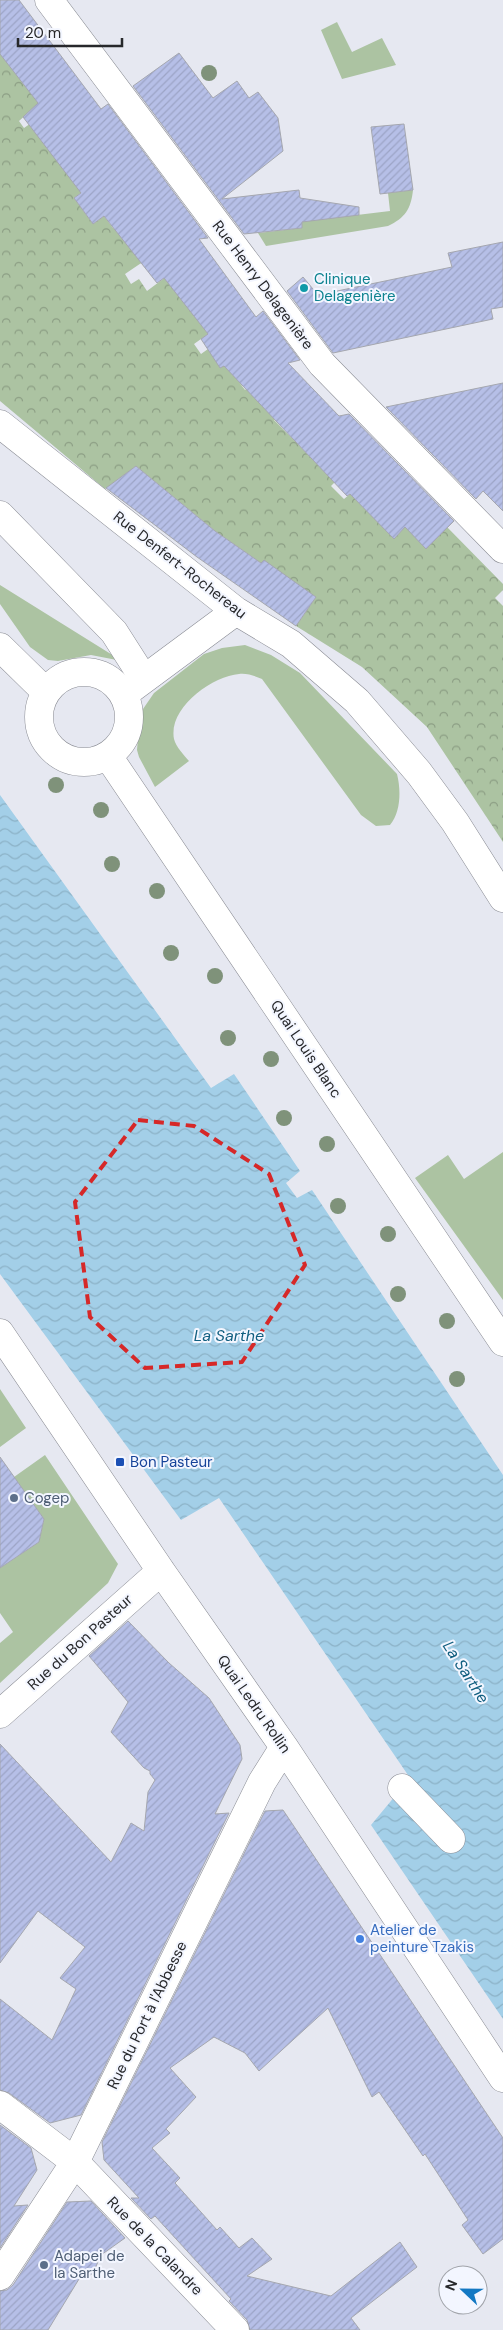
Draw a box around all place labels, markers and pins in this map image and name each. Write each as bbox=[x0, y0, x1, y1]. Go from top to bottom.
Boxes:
place label: Clinique Delagenière bbox=[314, 269, 395, 306]
marker: Clinique Delagenière bbox=[298, 282, 310, 294]
place label: Bon Pasteur bbox=[130, 1452, 213, 1472]
marker: Bon Pasteur bbox=[114, 1456, 126, 1468]
place label: Cogep bbox=[24, 1488, 69, 1508]
marker: Cogep bbox=[8, 1492, 20, 1504]
place label: Atelier de peinture Tzakis bbox=[370, 1920, 474, 1957]
marker: Atelier de peinture Tzakis bbox=[354, 1933, 366, 1945]
place label: Adapei de la Sarthe bbox=[54, 2246, 125, 2283]
marker: Adapei de la Sarthe bbox=[38, 2259, 50, 2271]

